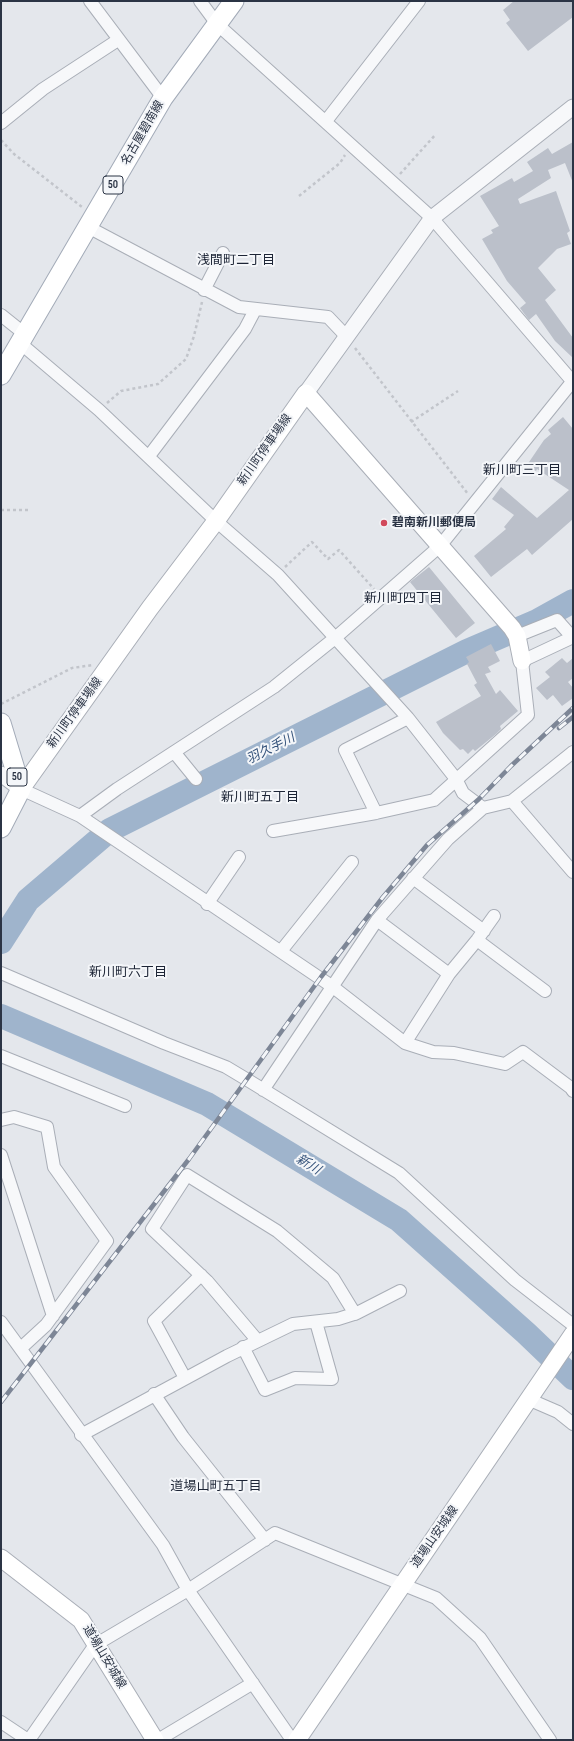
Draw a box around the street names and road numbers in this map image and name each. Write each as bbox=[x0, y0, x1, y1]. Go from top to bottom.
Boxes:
street label: 名古屋碧南線 bbox=[119, 98, 167, 168]
road number: 50 bbox=[103, 176, 123, 194]
street label: 新川町停車場線 bbox=[235, 411, 295, 489]
street label: 新川町停車場線 bbox=[44, 675, 106, 751]
road number: 50 bbox=[7, 768, 27, 786]
street label: 道場山安城線 bbox=[408, 1503, 462, 1571]
street label: 道場山安城線 bbox=[79, 1622, 129, 1692]

